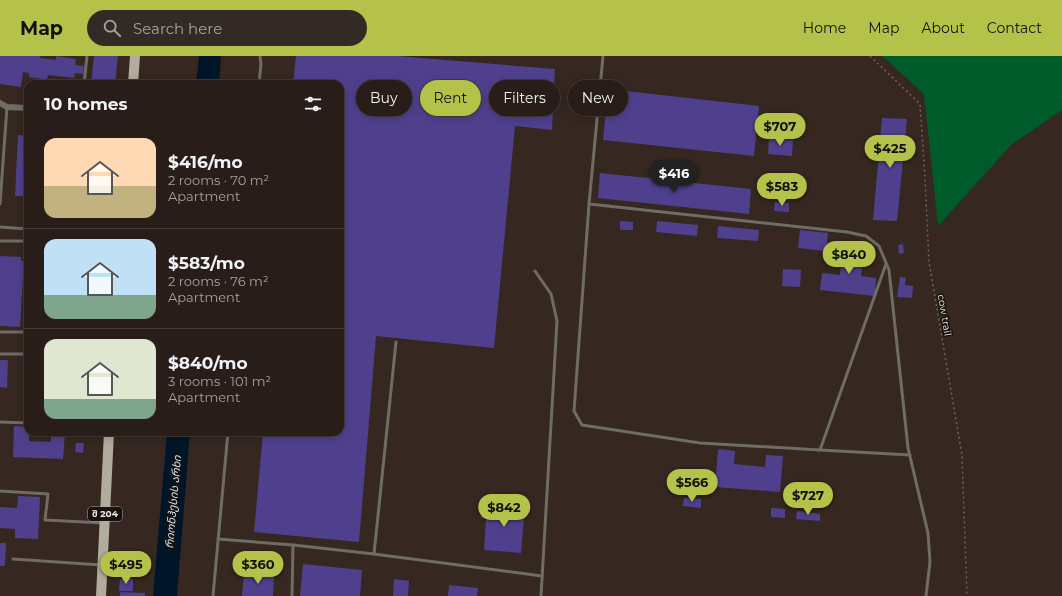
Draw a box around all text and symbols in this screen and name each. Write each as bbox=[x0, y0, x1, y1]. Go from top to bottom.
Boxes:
search box bbox=[87, 10, 367, 46]
text: Map bbox=[20, 17, 63, 40]
icon: search bbox=[101, 17, 123, 39]
text: Search here bbox=[133, 19, 222, 38]
text: Home bbox=[803, 19, 846, 37]
text: Map bbox=[868, 19, 899, 37]
text: About bbox=[921, 19, 965, 37]
text: Contact bbox=[987, 19, 1042, 37]
chip: Buy bbox=[356, 80, 412, 116]
chip: Rent bbox=[420, 80, 481, 116]
chip: Filters bbox=[489, 80, 560, 116]
chip: New bbox=[568, 80, 628, 116]
icon: filters bbox=[302, 93, 324, 115]
text: 10 homes bbox=[44, 94, 128, 114]
pin: $707 bbox=[756, 113, 804, 147]
text: $707 bbox=[764, 118, 796, 134]
pin: $425 bbox=[866, 135, 914, 169]
text: $425 bbox=[874, 140, 906, 156]
text: $416/mo bbox=[168, 152, 243, 172]
icon: home bbox=[76, 154, 124, 202]
pin: $416 bbox=[650, 160, 698, 194]
text: $416 bbox=[659, 165, 689, 181]
text: 2 rooms · 70 m² bbox=[168, 172, 269, 188]
pin: $583 bbox=[758, 173, 806, 207]
text: $583 bbox=[766, 178, 798, 194]
text: Apartment bbox=[168, 188, 240, 204]
pin: $840 bbox=[825, 241, 873, 275]
text: $840 bbox=[832, 246, 866, 262]
text: $583/mo bbox=[168, 253, 245, 273]
icon: home bbox=[76, 255, 124, 303]
text: 2 rooms · 76 m² bbox=[168, 273, 268, 289]
text: Apartment bbox=[168, 289, 240, 305]
street label: cow trail bbox=[934, 293, 955, 337]
text: $840/mo bbox=[168, 353, 248, 373]
icon: home bbox=[76, 355, 124, 403]
text: 3 rooms · 101 m² bbox=[168, 373, 271, 389]
text: Apartment bbox=[168, 389, 240, 405]
water label: რიონჰესის არხი bbox=[162, 454, 184, 549]
pin: $566 bbox=[668, 469, 716, 503]
text: $566 bbox=[676, 474, 708, 490]
pin: $727 bbox=[784, 482, 832, 516]
text: $727 bbox=[792, 487, 824, 503]
pin: $842 bbox=[480, 494, 528, 528]
text: $842 bbox=[487, 499, 521, 515]
road number: შ 204 bbox=[88, 507, 122, 521]
pin: $495 bbox=[102, 551, 150, 585]
pin: $360 bbox=[234, 551, 282, 585]
text: $495 bbox=[109, 556, 143, 572]
text: $360 bbox=[241, 556, 275, 572]

